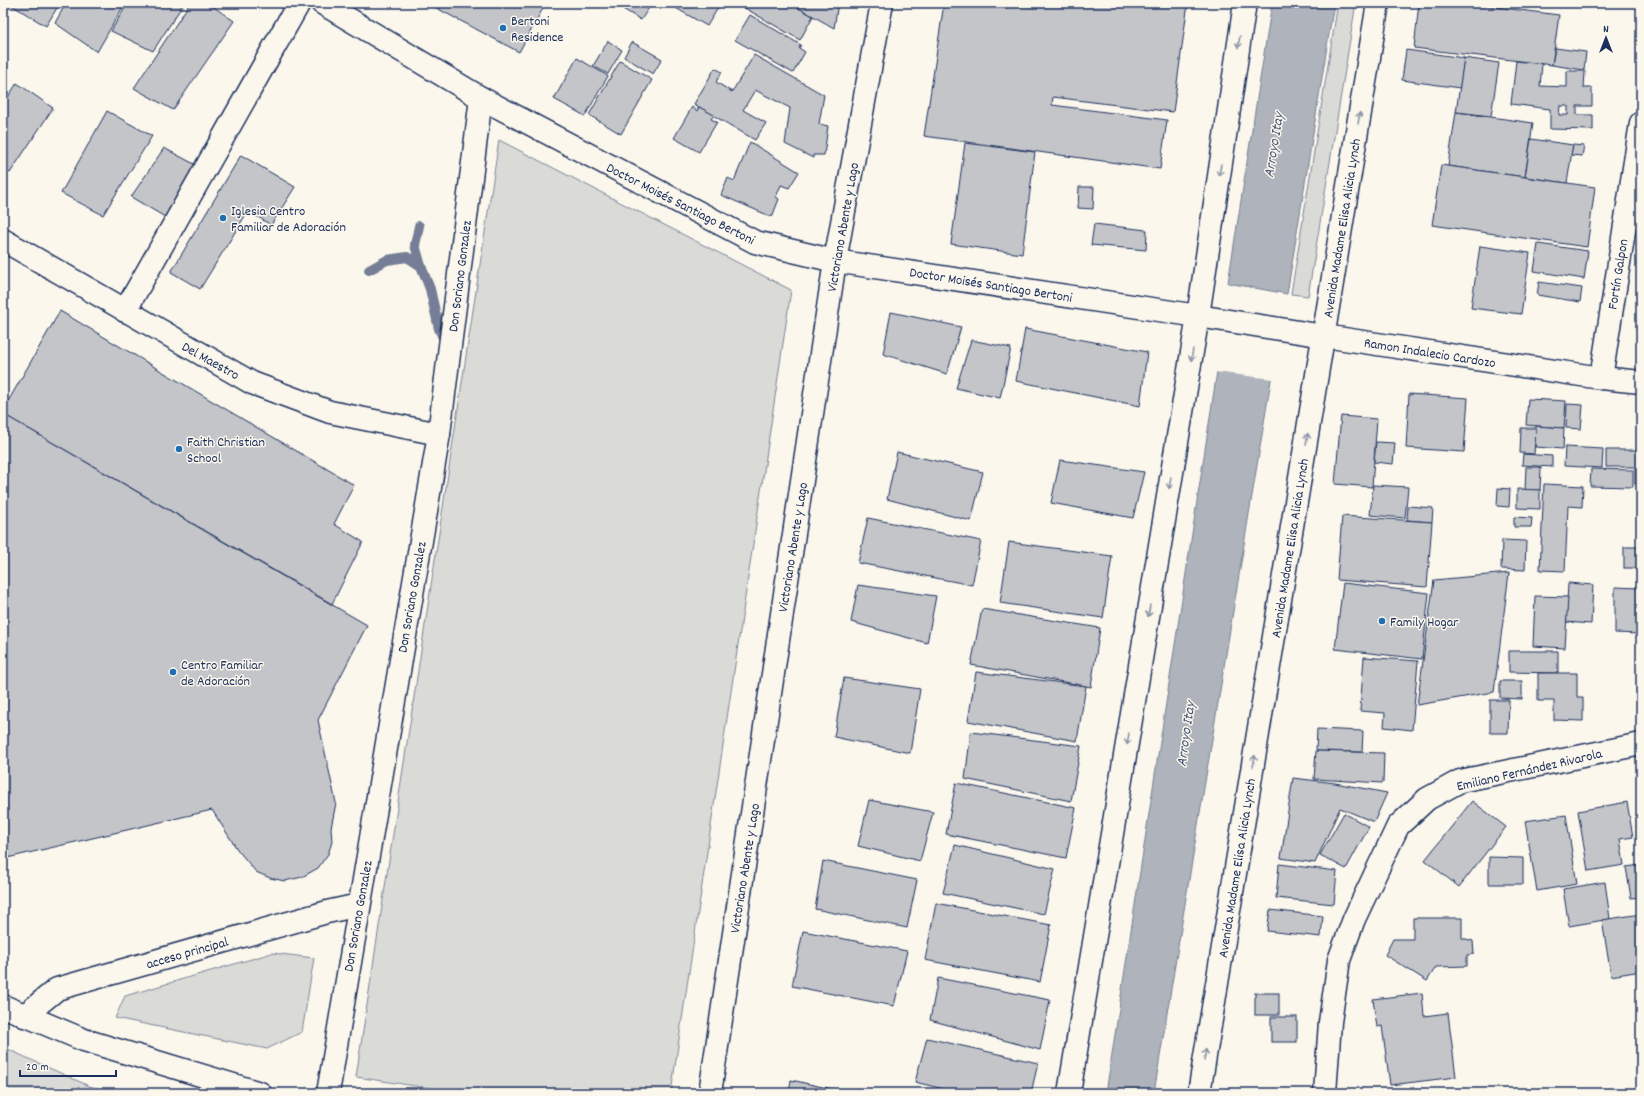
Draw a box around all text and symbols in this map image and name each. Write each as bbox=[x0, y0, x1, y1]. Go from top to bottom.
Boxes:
place label: Bertoni Residence bbox=[511, 12, 563, 48]
north arrow bbox=[1586, 18, 1626, 58]
text: N bbox=[1603, 22, 1609, 38]
marker: Bertoni Residence bbox=[498, 23, 508, 33]
one-way arrow bbox=[1235, 35, 1243, 48]
water label: Arroyo Itay bbox=[1259, 109, 1291, 179]
one-way arrow bbox=[1355, 112, 1363, 125]
street label: Avenida Madame Elisa Alicia Lynch bbox=[1319, 137, 1367, 319]
street label: Doctor Moisés Santiago Bertoni bbox=[602, 159, 758, 251]
street label: Victoriano Abente y Lago bbox=[823, 161, 865, 294]
one-way arrow bbox=[1216, 163, 1224, 176]
place label: Iglesia Centro Familiar de Adoración bbox=[231, 202, 346, 238]
marker: Iglesia Centro Familiar de Adoración bbox=[218, 213, 228, 223]
street label: Don Soriano Gonzalez bbox=[444, 219, 478, 333]
street label: Fortín Galpon bbox=[1604, 238, 1634, 311]
street label: Doctor Moisés Santiago Bertoni bbox=[908, 263, 1074, 309]
street label: Ramon Indalecio Cardozo bbox=[1362, 334, 1497, 374]
street label: Del Maestro bbox=[177, 338, 243, 386]
one-way arrow bbox=[1187, 348, 1195, 361]
place label: Faith Christian School bbox=[187, 433, 265, 469]
one-way arrow bbox=[1303, 433, 1311, 446]
marker: Faith Christian School bbox=[174, 444, 184, 454]
street label: Avenida Madame Elisa Alicia Lynch bbox=[1267, 457, 1315, 639]
one-way arrow bbox=[1166, 476, 1174, 489]
street label: Victoriano Abente y Lago bbox=[774, 481, 814, 614]
street label: Don Soriano Gonzalez bbox=[393, 540, 433, 654]
one-way arrow bbox=[1145, 604, 1153, 617]
place label: Family Hogar bbox=[1390, 613, 1459, 633]
marker: Family Hogar bbox=[1377, 616, 1387, 626]
place label: Centro Familiar de Adoración bbox=[181, 656, 264, 692]
marker: Centro Familiar de Adoración bbox=[168, 667, 178, 677]
water label: Arroyo Itay bbox=[1172, 698, 1203, 768]
one-way arrow bbox=[1124, 732, 1132, 745]
street label: Emiliano Fernández Rivarola bbox=[1455, 744, 1605, 797]
one-way arrow bbox=[1250, 754, 1258, 767]
street label: Avenida Madame Elisa Alicia Lynch bbox=[1214, 777, 1262, 959]
street label: Victoriano Abente y Lago bbox=[726, 802, 766, 935]
street label: Don Soriano Gonzalez bbox=[339, 859, 379, 973]
street label: acceso principal bbox=[144, 932, 232, 975]
one-way arrow bbox=[1201, 1048, 1209, 1061]
scale bar bbox=[20, 1052, 116, 1078]
text: 20 m bbox=[26, 1059, 49, 1076]

